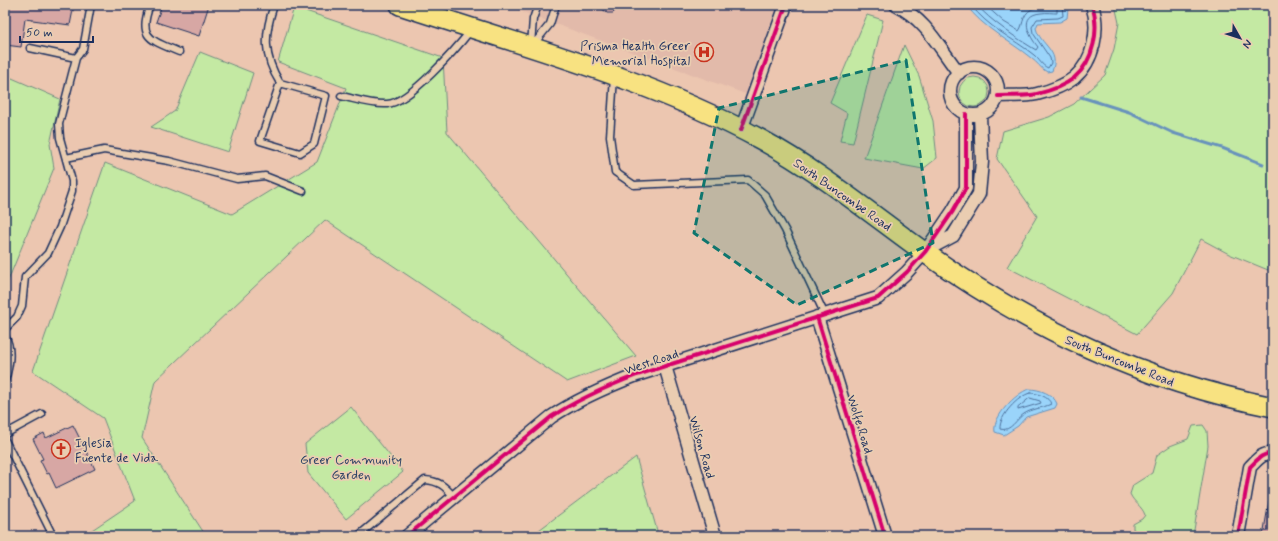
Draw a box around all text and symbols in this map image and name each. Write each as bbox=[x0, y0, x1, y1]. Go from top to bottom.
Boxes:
scale bar bbox=[20, 18, 93, 44]
north arrow bbox=[1220, 18, 1260, 58]
text: 50 m bbox=[26, 25, 53, 41]
text: N bbox=[1239, 36, 1255, 51]
place label: Prisma Health Greer Memorial Hospital bbox=[580, 38, 691, 70]
hospital icon: Prisma Health Greer Memorial Hospital bbox=[693, 41, 715, 63]
street label: South Buncombe Road bbox=[790, 155, 895, 236]
street label: South Buncombe Road bbox=[1062, 332, 1177, 391]
street label: West Road bbox=[622, 346, 681, 379]
street label: Wolfe Road bbox=[843, 393, 877, 456]
street label: Wilson Road bbox=[685, 414, 719, 481]
place label: Iglesia Fuente de Vida bbox=[75, 435, 158, 467]
church icon: Iglesia Fuente de Vida bbox=[50, 438, 72, 460]
park label: Greer Community Garden bbox=[300, 452, 402, 484]

